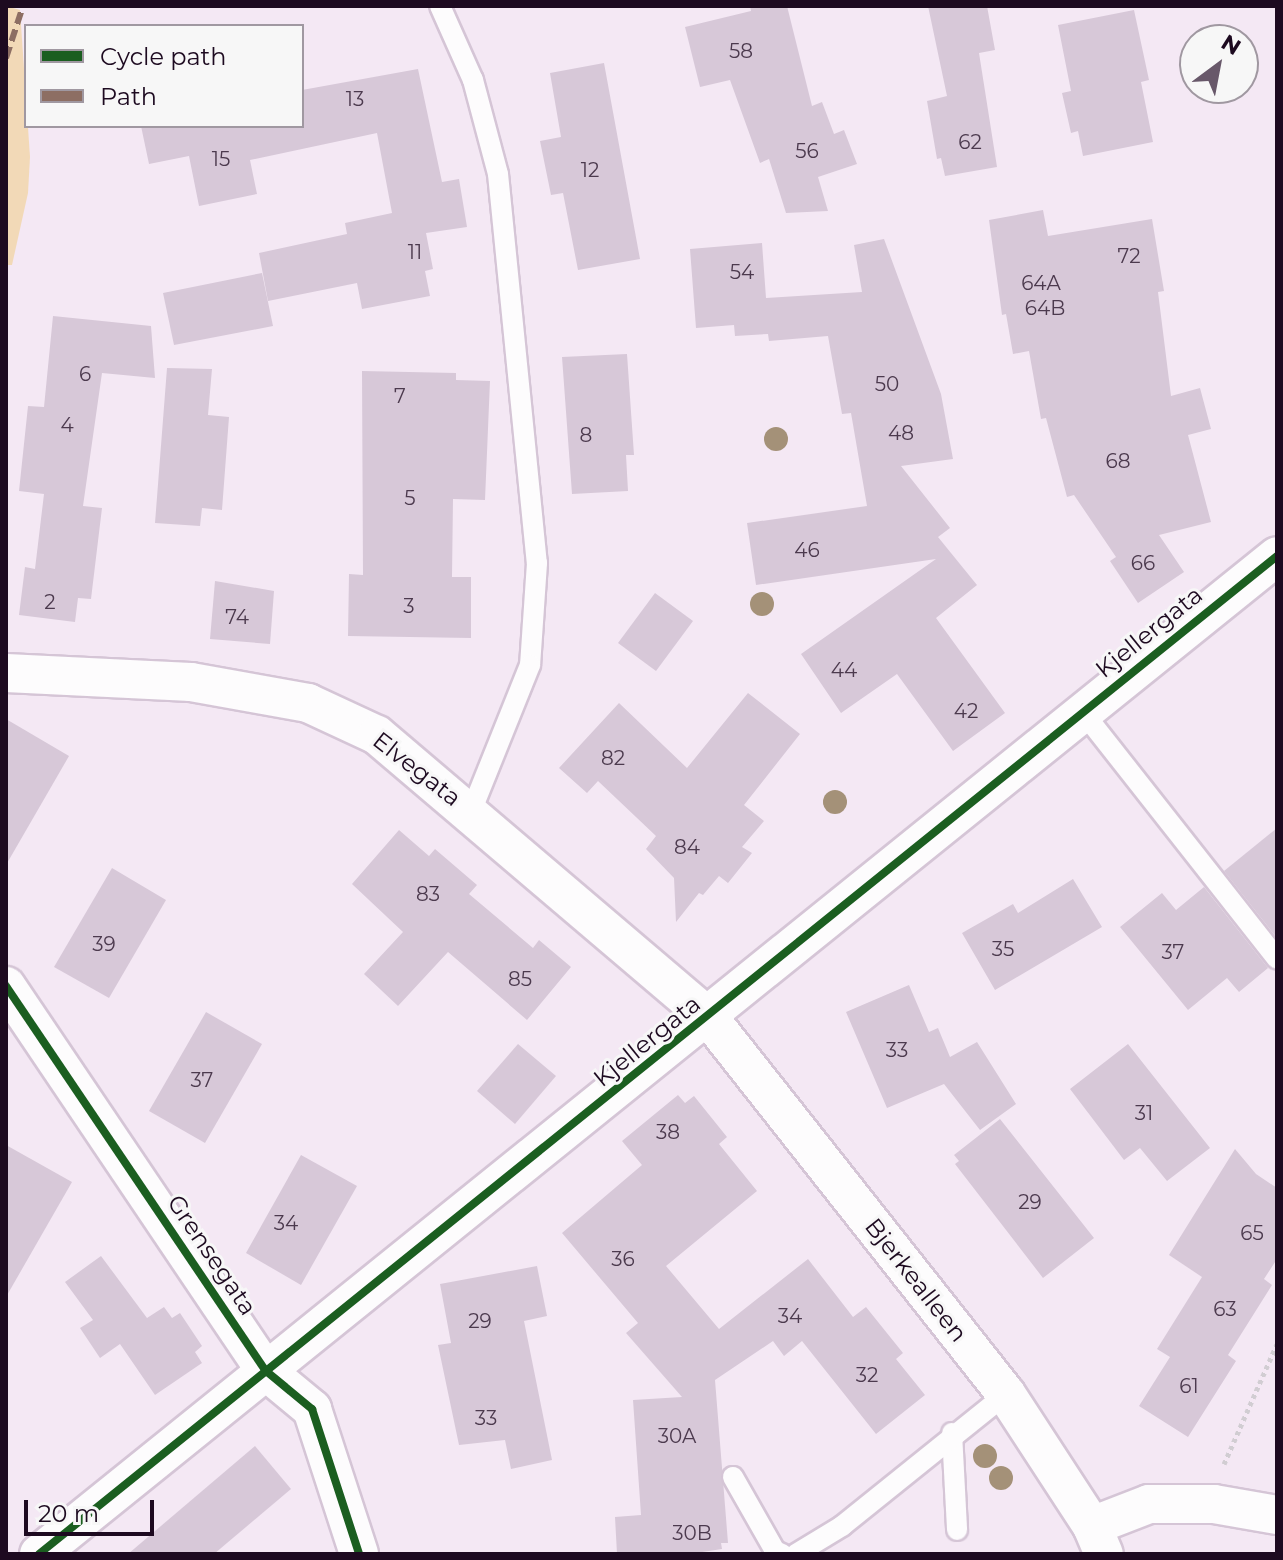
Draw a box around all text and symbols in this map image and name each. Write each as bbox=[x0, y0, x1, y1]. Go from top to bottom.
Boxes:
legend bbox=[24, 24, 304, 128]
north arrow bbox=[1179, 24, 1259, 104]
text: N bbox=[1216, 29, 1246, 61]
house number: 58 bbox=[729, 39, 753, 63]
text: Cycle path bbox=[100, 42, 227, 71]
text: Path bbox=[100, 82, 157, 111]
house number: 13 bbox=[346, 87, 364, 111]
house number: 62 bbox=[958, 130, 982, 154]
house number: 56 bbox=[795, 139, 819, 163]
house number: 15 bbox=[212, 147, 230, 171]
house number: 12 bbox=[581, 158, 599, 182]
house number: 11 bbox=[408, 240, 422, 264]
house number: 72 bbox=[1117, 244, 1141, 268]
house number: 54 bbox=[730, 260, 754, 284]
house number: 64A bbox=[1021, 271, 1061, 295]
house number: 64B bbox=[1025, 296, 1065, 320]
house number: 6 bbox=[79, 362, 91, 386]
house number: 50 bbox=[875, 372, 899, 396]
house number: 7 bbox=[394, 384, 406, 408]
house number: 4 bbox=[60, 413, 74, 437]
house number: 48 bbox=[888, 421, 914, 445]
house number: 8 bbox=[580, 423, 592, 447]
house number: 68 bbox=[1106, 449, 1130, 473]
house number: 5 bbox=[404, 486, 416, 510]
house number: 46 bbox=[794, 538, 820, 562]
house number: 66 bbox=[1131, 551, 1155, 575]
street label: Kjellergata bbox=[1090, 580, 1208, 684]
house number: 2 bbox=[44, 590, 56, 614]
house number: 3 bbox=[403, 594, 415, 618]
house number: 74 bbox=[225, 605, 249, 629]
house number: 44 bbox=[831, 658, 857, 682]
house number: 42 bbox=[954, 699, 978, 723]
street label: Elvegata bbox=[367, 726, 467, 812]
house number: 82 bbox=[601, 746, 625, 770]
house number: 84 bbox=[674, 835, 700, 859]
house number: 83 bbox=[416, 882, 440, 906]
house number: 39 bbox=[92, 932, 116, 956]
house number: 35 bbox=[992, 937, 1014, 961]
house number: 37 bbox=[1162, 940, 1184, 964]
house number: 85 bbox=[508, 967, 532, 991]
street label: Kjellergata bbox=[588, 989, 706, 1093]
house number: 33 bbox=[886, 1038, 908, 1062]
house number: 37 bbox=[191, 1068, 213, 1092]
house number: 31 bbox=[1135, 1101, 1153, 1125]
house number: 38 bbox=[656, 1120, 680, 1144]
street label: Grensegata bbox=[161, 1189, 263, 1321]
house number: 29 bbox=[1018, 1190, 1042, 1214]
house number: 34 bbox=[274, 1211, 298, 1235]
street label: Bjerkealleen bbox=[859, 1212, 973, 1348]
house number: 65 bbox=[1240, 1221, 1264, 1245]
house number: 36 bbox=[611, 1247, 635, 1271]
house number: 63 bbox=[1213, 1297, 1237, 1321]
house number: 34 bbox=[778, 1304, 802, 1328]
house number: 29 bbox=[468, 1309, 492, 1333]
house number: 32 bbox=[856, 1363, 878, 1387]
house number: 61 bbox=[1179, 1374, 1199, 1398]
house number: 33 bbox=[475, 1406, 497, 1430]
house number: 30A bbox=[658, 1424, 696, 1448]
scale bar bbox=[28, 1484, 158, 1534]
text: 20 m bbox=[38, 1499, 99, 1528]
house number: 30B bbox=[672, 1521, 712, 1545]

